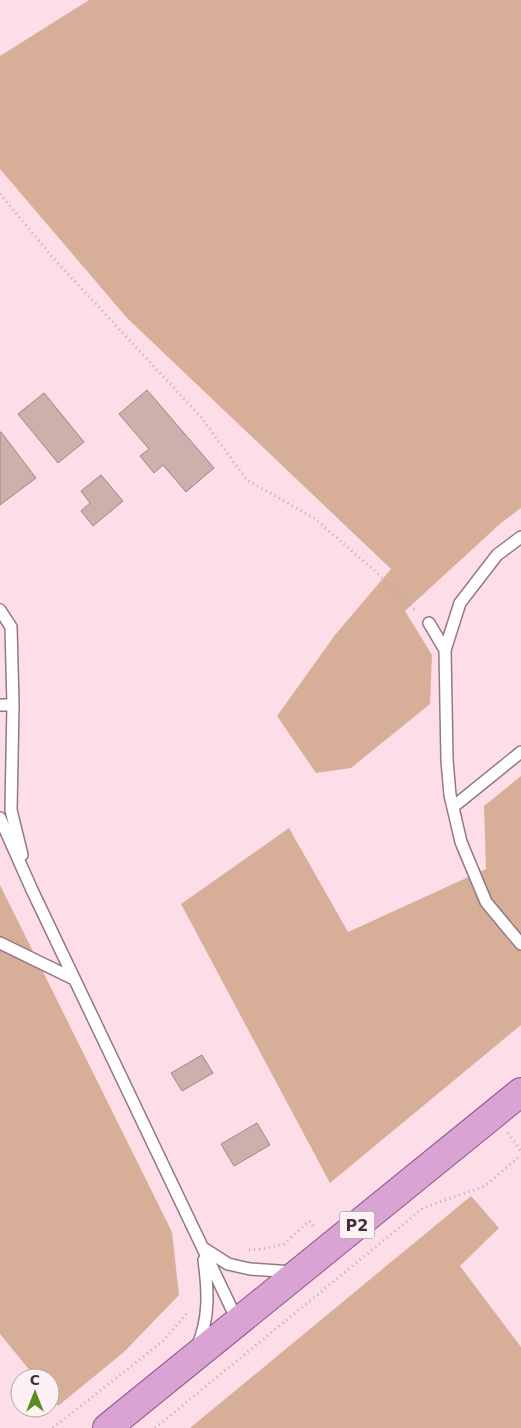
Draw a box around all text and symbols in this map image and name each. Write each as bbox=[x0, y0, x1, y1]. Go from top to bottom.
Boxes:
road number: Р2 bbox=[340, 1212, 374, 1238]
north arrow bbox=[10, 1368, 60, 1418]
text: С bbox=[30, 1372, 40, 1388]

